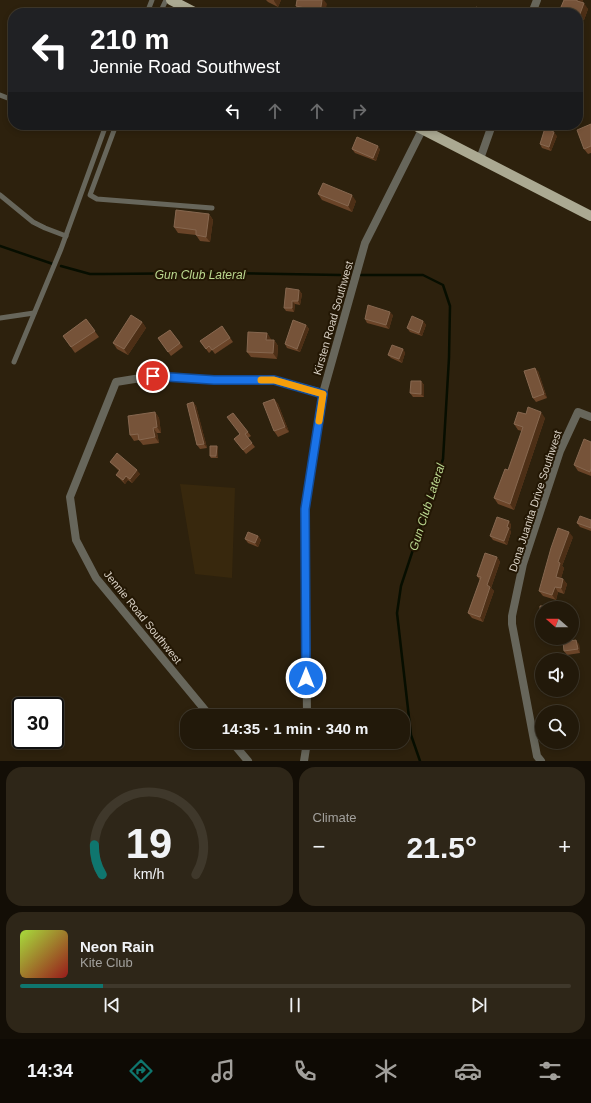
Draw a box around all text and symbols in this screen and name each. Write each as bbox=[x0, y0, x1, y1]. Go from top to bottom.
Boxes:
icon: left bbox=[24, 24, 76, 76]
text: 210 m bbox=[90, 24, 169, 55]
text: Jennie Road Southwest bbox=[90, 57, 280, 77]
icon: left bbox=[222, 100, 244, 122]
icon: ahead bbox=[264, 100, 286, 122]
icon: ahead bbox=[306, 100, 328, 122]
icon: right bbox=[348, 100, 370, 122]
street label: Kirsten Road Southwest bbox=[311, 260, 355, 376]
water label: Gun Club Lateral bbox=[155, 268, 246, 282]
pin bbox=[136, 359, 170, 393]
icon: arrive bbox=[142, 365, 164, 387]
street label: Dona Juanita Drive Southwest bbox=[506, 429, 564, 573]
water label: Gun Club Lateral bbox=[406, 461, 448, 552]
street label: Jennie Road Southwest bbox=[102, 568, 184, 666]
north arrow bbox=[535, 601, 579, 645]
map controls bbox=[535, 601, 579, 749]
button: sound bbox=[535, 653, 579, 697]
position arrow bbox=[285, 657, 327, 699]
speed limit sign: 30 bbox=[12, 697, 64, 749]
button: search bbox=[535, 705, 579, 749]
text: 14:35 · 1 min · 340 m bbox=[222, 720, 368, 737]
text: Climate bbox=[313, 810, 357, 825]
text: 19 bbox=[126, 819, 172, 866]
text: 21.5° bbox=[407, 831, 477, 864]
text: − bbox=[313, 834, 325, 859]
text: + bbox=[558, 834, 571, 859]
text: km/h bbox=[134, 865, 165, 881]
text: Neon Rain bbox=[80, 938, 154, 955]
text: Kite Club bbox=[80, 955, 133, 970]
icon: previous bbox=[101, 994, 123, 1016]
icon: pause bbox=[284, 994, 306, 1016]
icon: next bbox=[468, 994, 490, 1016]
icon: directions bbox=[127, 1057, 155, 1085]
icon: music bbox=[209, 1057, 237, 1085]
icon: phone bbox=[291, 1057, 319, 1085]
icon: climate bbox=[372, 1057, 400, 1085]
icon: car bbox=[454, 1057, 482, 1085]
icon: filters bbox=[536, 1057, 564, 1085]
text: 14:34 bbox=[27, 1061, 73, 1081]

